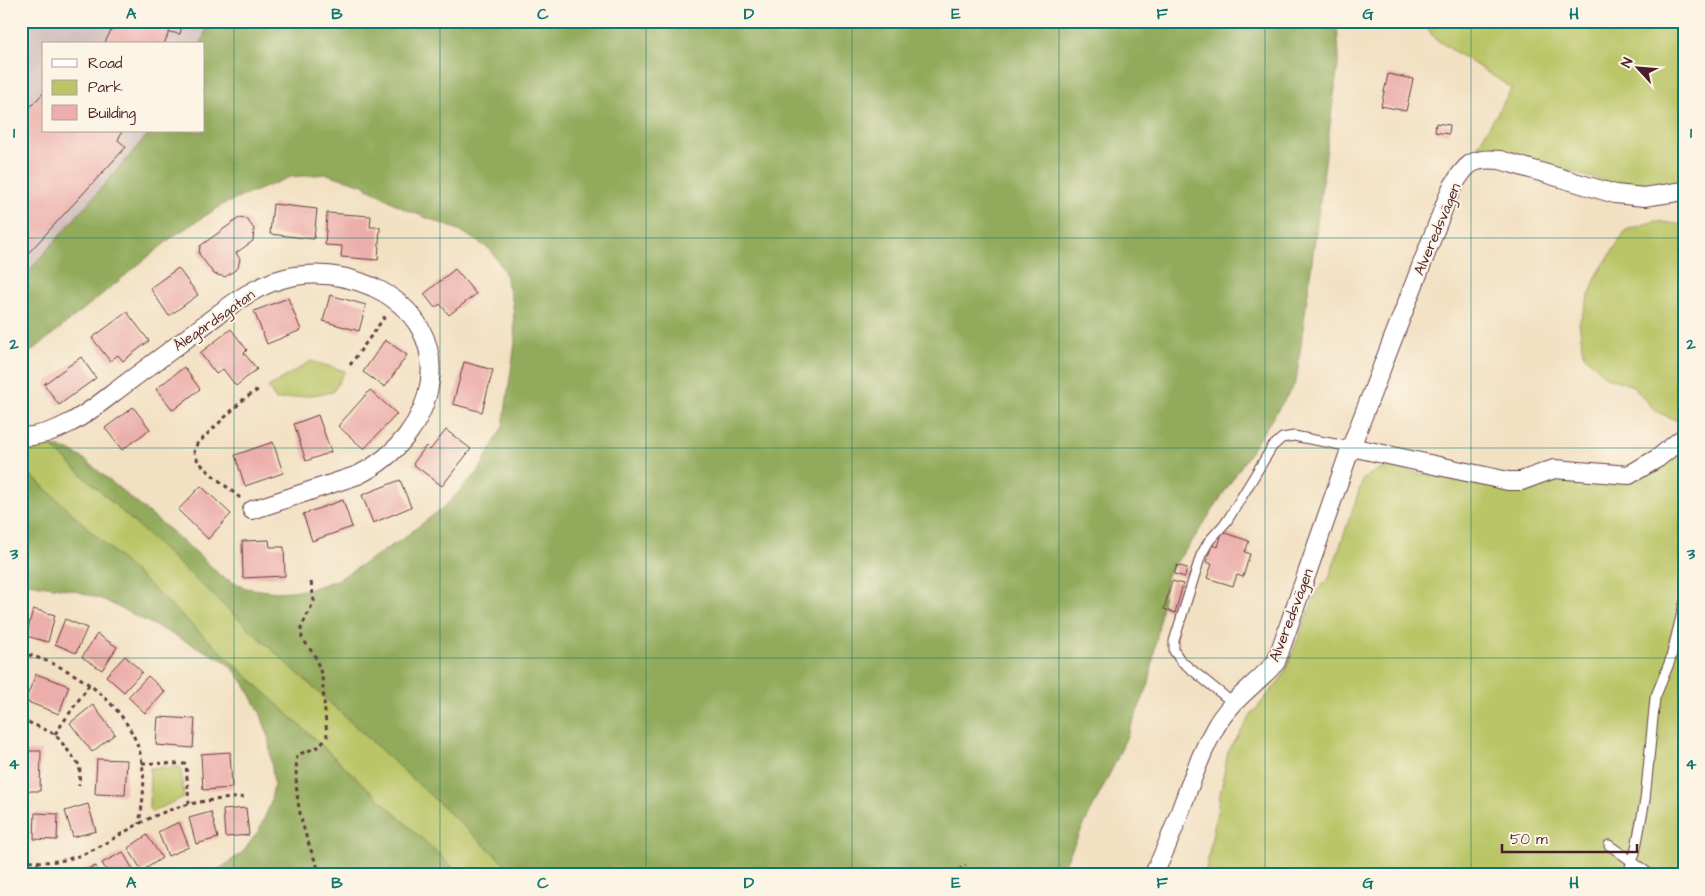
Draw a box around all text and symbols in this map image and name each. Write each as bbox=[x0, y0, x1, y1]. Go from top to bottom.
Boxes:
text: A bbox=[126, 3, 137, 25]
text: B bbox=[331, 3, 343, 25]
text: C bbox=[537, 3, 549, 25]
text: D bbox=[744, 3, 755, 25]
text: E bbox=[951, 3, 961, 25]
text: F bbox=[1156, 3, 1168, 25]
text: G bbox=[1362, 3, 1374, 25]
text: H bbox=[1569, 3, 1579, 25]
legend bbox=[42, 42, 205, 132]
north arrow bbox=[1612, 42, 1662, 92]
text: Road bbox=[88, 53, 123, 74]
text: N bbox=[1616, 54, 1638, 71]
text: Park bbox=[88, 77, 123, 98]
text: Building bbox=[88, 103, 136, 125]
text: 1 bbox=[13, 122, 16, 144]
text: 1 bbox=[1690, 122, 1693, 144]
street label: Alveredsvägen bbox=[1409, 179, 1467, 279]
street label: Ålegårdsgatan bbox=[169, 284, 260, 357]
text: 2 bbox=[8, 333, 19, 355]
text: 2 bbox=[1685, 333, 1696, 355]
text: 3 bbox=[9, 543, 19, 565]
text: 3 bbox=[1686, 543, 1696, 565]
street label: Alveredsvägen bbox=[1264, 565, 1320, 665]
text: 4 bbox=[9, 753, 20, 775]
text: 4 bbox=[1686, 753, 1697, 775]
scale bar bbox=[1502, 821, 1638, 853]
text: 50 m bbox=[1510, 829, 1548, 850]
text: A bbox=[126, 872, 137, 894]
text: B bbox=[331, 872, 343, 894]
text: C bbox=[537, 872, 549, 894]
text: D bbox=[744, 872, 755, 894]
text: E bbox=[951, 872, 961, 894]
text: F bbox=[1156, 872, 1168, 894]
text: G bbox=[1362, 872, 1374, 894]
text: H bbox=[1569, 872, 1579, 894]

